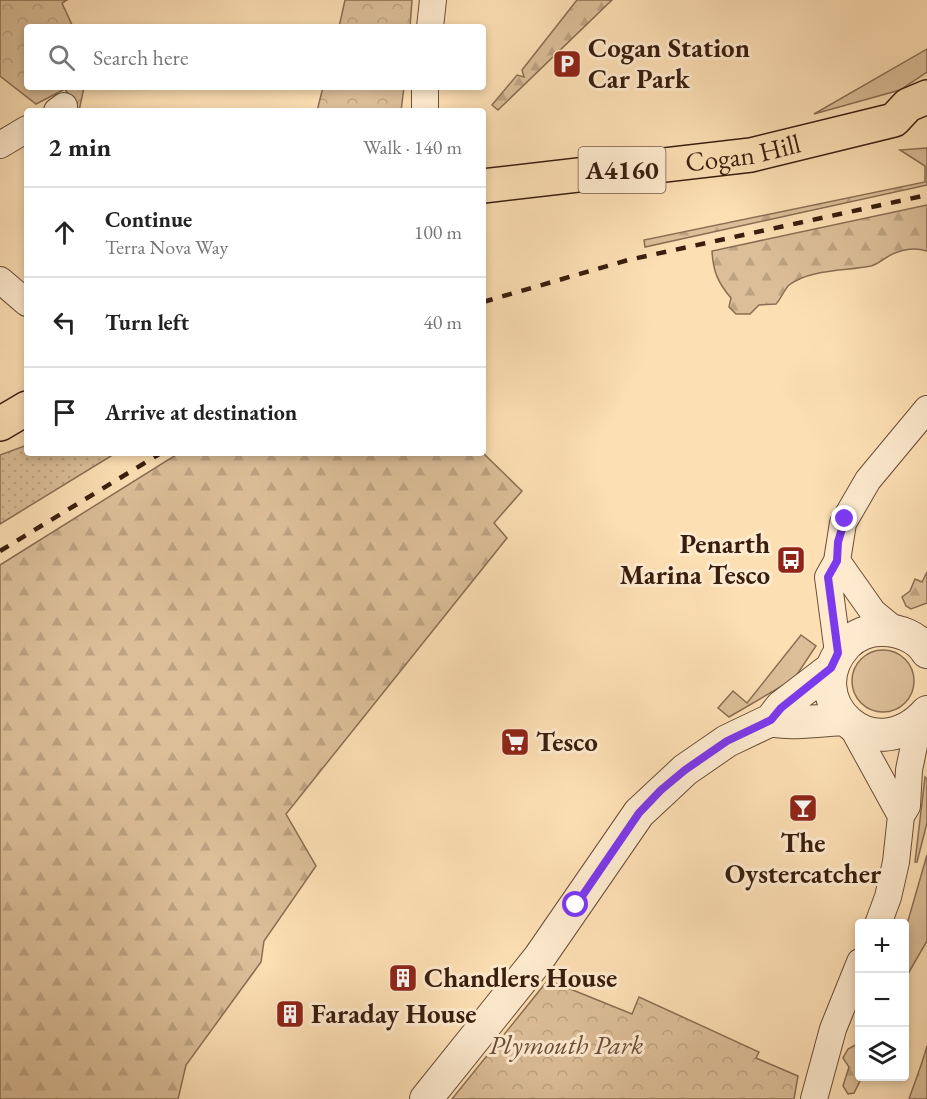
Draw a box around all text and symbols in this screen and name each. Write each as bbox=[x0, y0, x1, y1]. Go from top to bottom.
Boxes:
search box bbox=[24, 24, 486, 90]
place label: Cogan Station Car Park bbox=[588, 30, 750, 96]
icon: search bbox=[45, 41, 78, 74]
text: Search here bbox=[93, 43, 188, 72]
parking icon: Cogan Station Car Park bbox=[551, 48, 583, 80]
street label: Cogan Hill bbox=[683, 126, 804, 179]
text: 2 min bbox=[48, 130, 111, 164]
text: Walk · 140 m bbox=[363, 134, 462, 160]
road number: A4160 bbox=[578, 147, 666, 193]
text: Continue bbox=[105, 205, 192, 234]
icon: ahead bbox=[48, 216, 81, 249]
text: 100 m bbox=[414, 219, 462, 245]
text: Terra Nova Way bbox=[105, 234, 228, 260]
icon: left bbox=[48, 306, 81, 339]
text: Turn left bbox=[105, 308, 189, 337]
text: 40 m bbox=[423, 309, 462, 335]
icon: arrive bbox=[48, 396, 81, 429]
text: Arrive at destination bbox=[105, 398, 297, 427]
route end bbox=[831, 505, 857, 531]
place label: Penarth Marina Tesco bbox=[620, 526, 770, 592]
bus stop icon: Penarth Marina Tesco bbox=[775, 544, 807, 576]
place label: Tesco bbox=[536, 724, 598, 759]
supermarket icon: Tesco bbox=[499, 726, 531, 758]
bar icon: The Oystercatcher bbox=[787, 792, 819, 824]
place label: The Oystercatcher bbox=[725, 825, 882, 891]
route start bbox=[562, 891, 588, 917]
map controls bbox=[855, 919, 909, 1081]
button: + bbox=[855, 919, 909, 973]
place label: Chandlers House bbox=[424, 960, 617, 995]
building icon: Chandlers House bbox=[387, 962, 419, 994]
button: − bbox=[855, 973, 909, 1027]
place label: Faraday House bbox=[311, 996, 476, 1031]
building icon: Faraday House bbox=[274, 998, 306, 1030]
park label: Plymouth Park bbox=[489, 1027, 643, 1062]
button: layers bbox=[855, 1027, 909, 1081]

